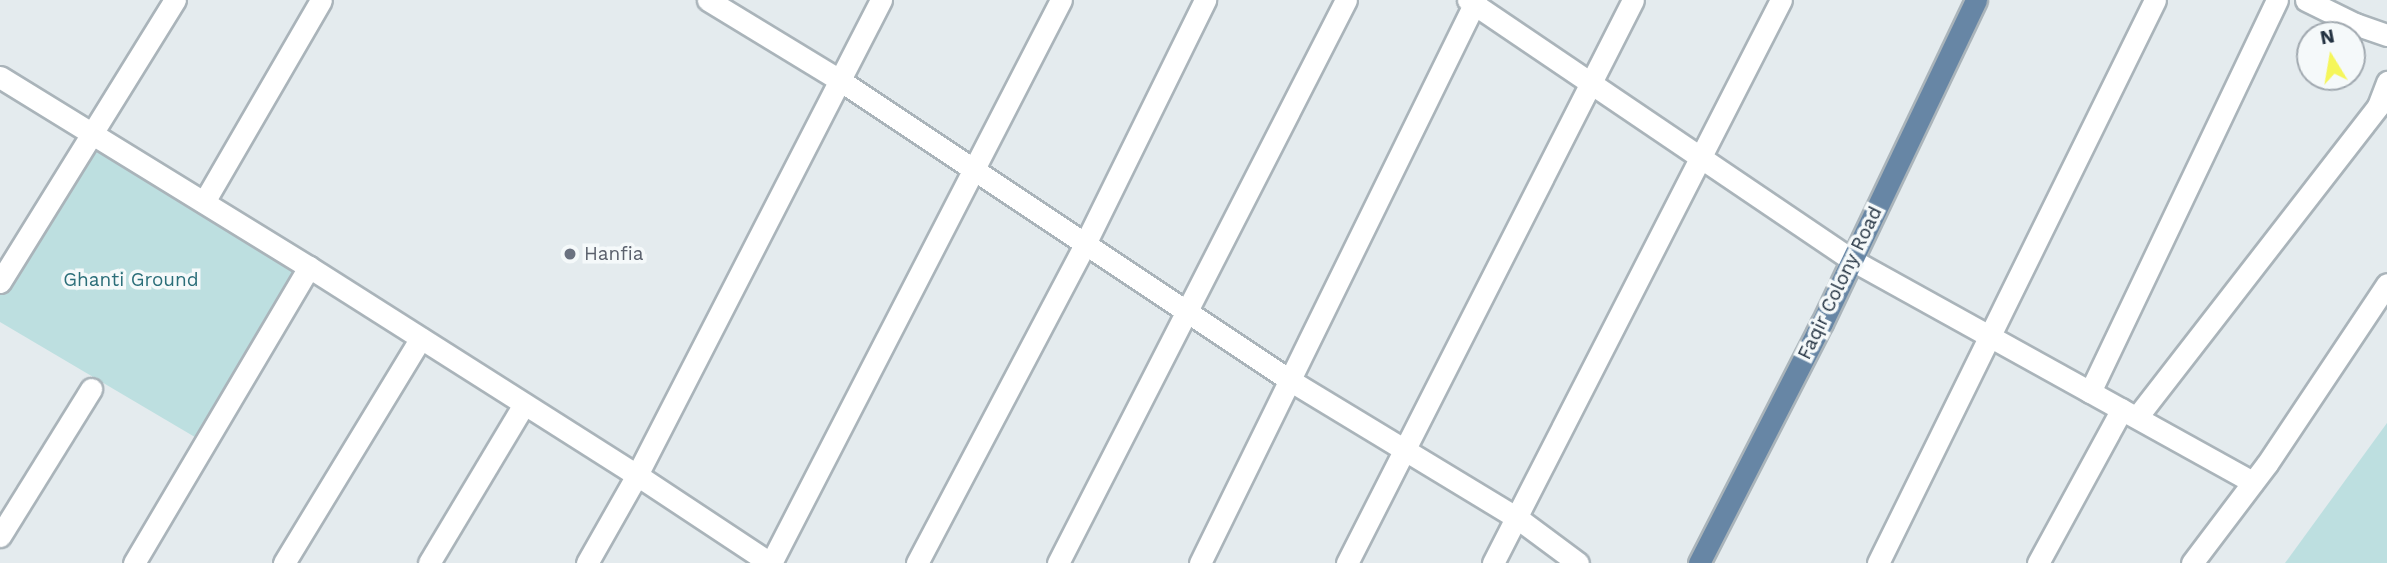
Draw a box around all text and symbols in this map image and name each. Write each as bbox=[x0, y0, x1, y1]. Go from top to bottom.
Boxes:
north arrow bbox=[2296, 21, 2366, 91]
text: N bbox=[2318, 24, 2336, 49]
street label: Faqir Colony Road bbox=[1793, 202, 1887, 364]
place label: Hanfia bbox=[584, 243, 643, 265]
marker: Hanfia bbox=[562, 246, 578, 262]
park label: Ghanti Ground bbox=[63, 269, 199, 291]

